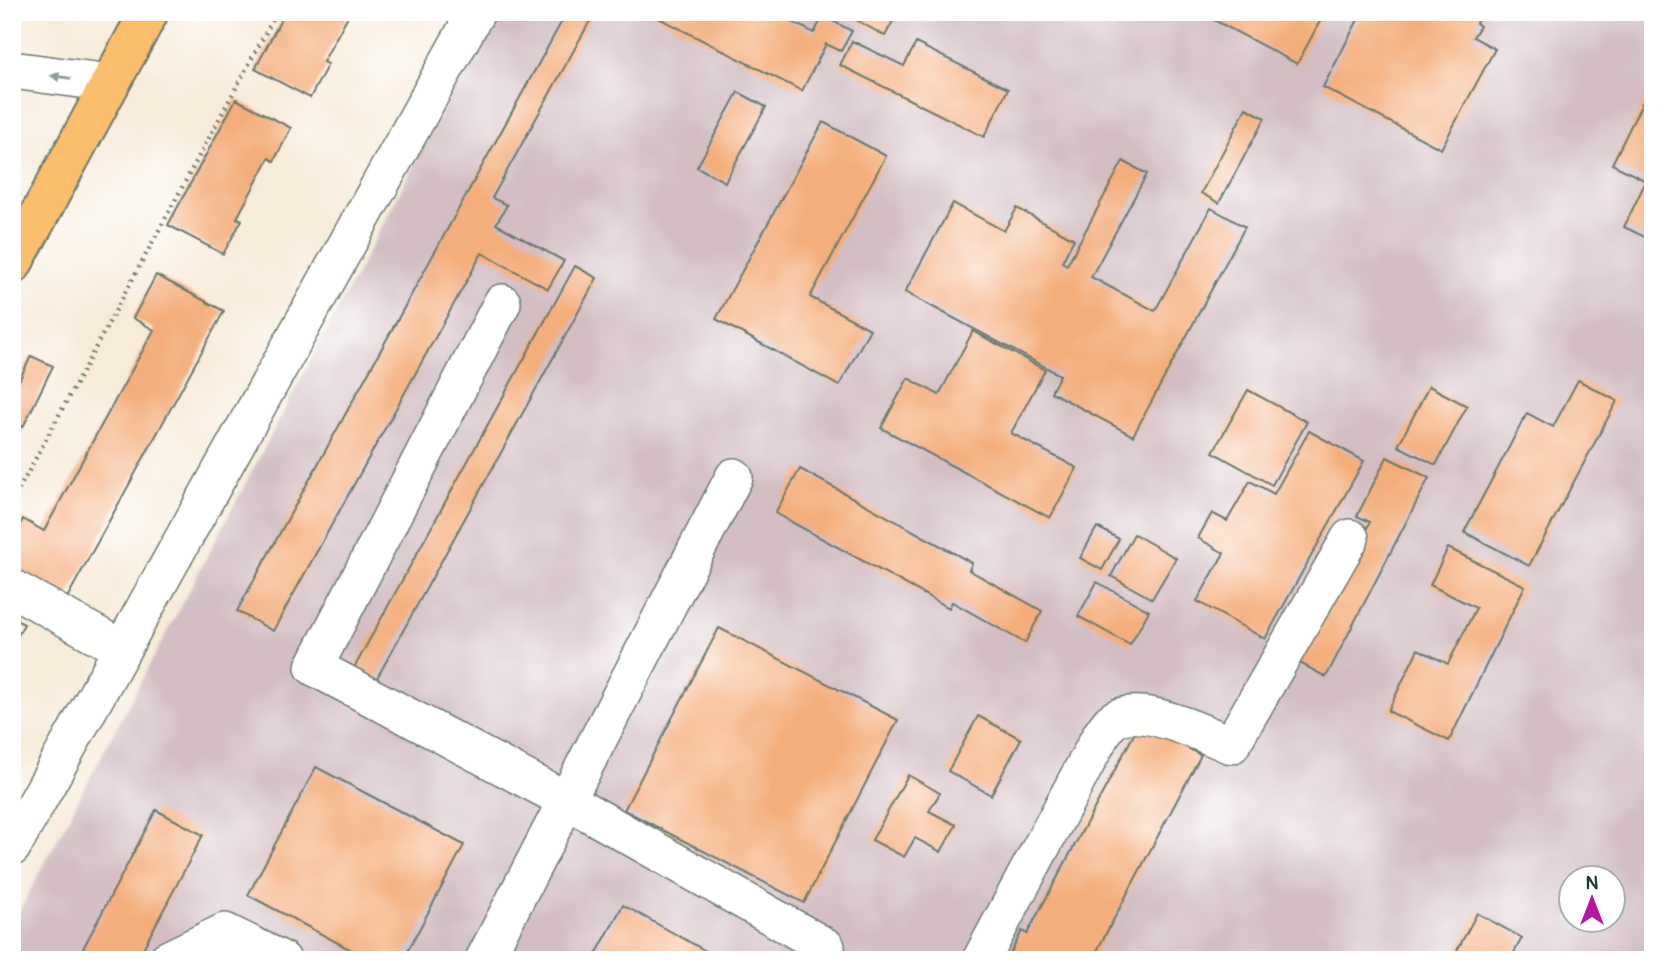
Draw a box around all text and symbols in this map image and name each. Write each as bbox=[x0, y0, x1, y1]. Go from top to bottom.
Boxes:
one-way arrow bbox=[50, 71, 72, 82]
north arrow bbox=[1556, 864, 1626, 934]
text: N bbox=[1586, 871, 1599, 895]

